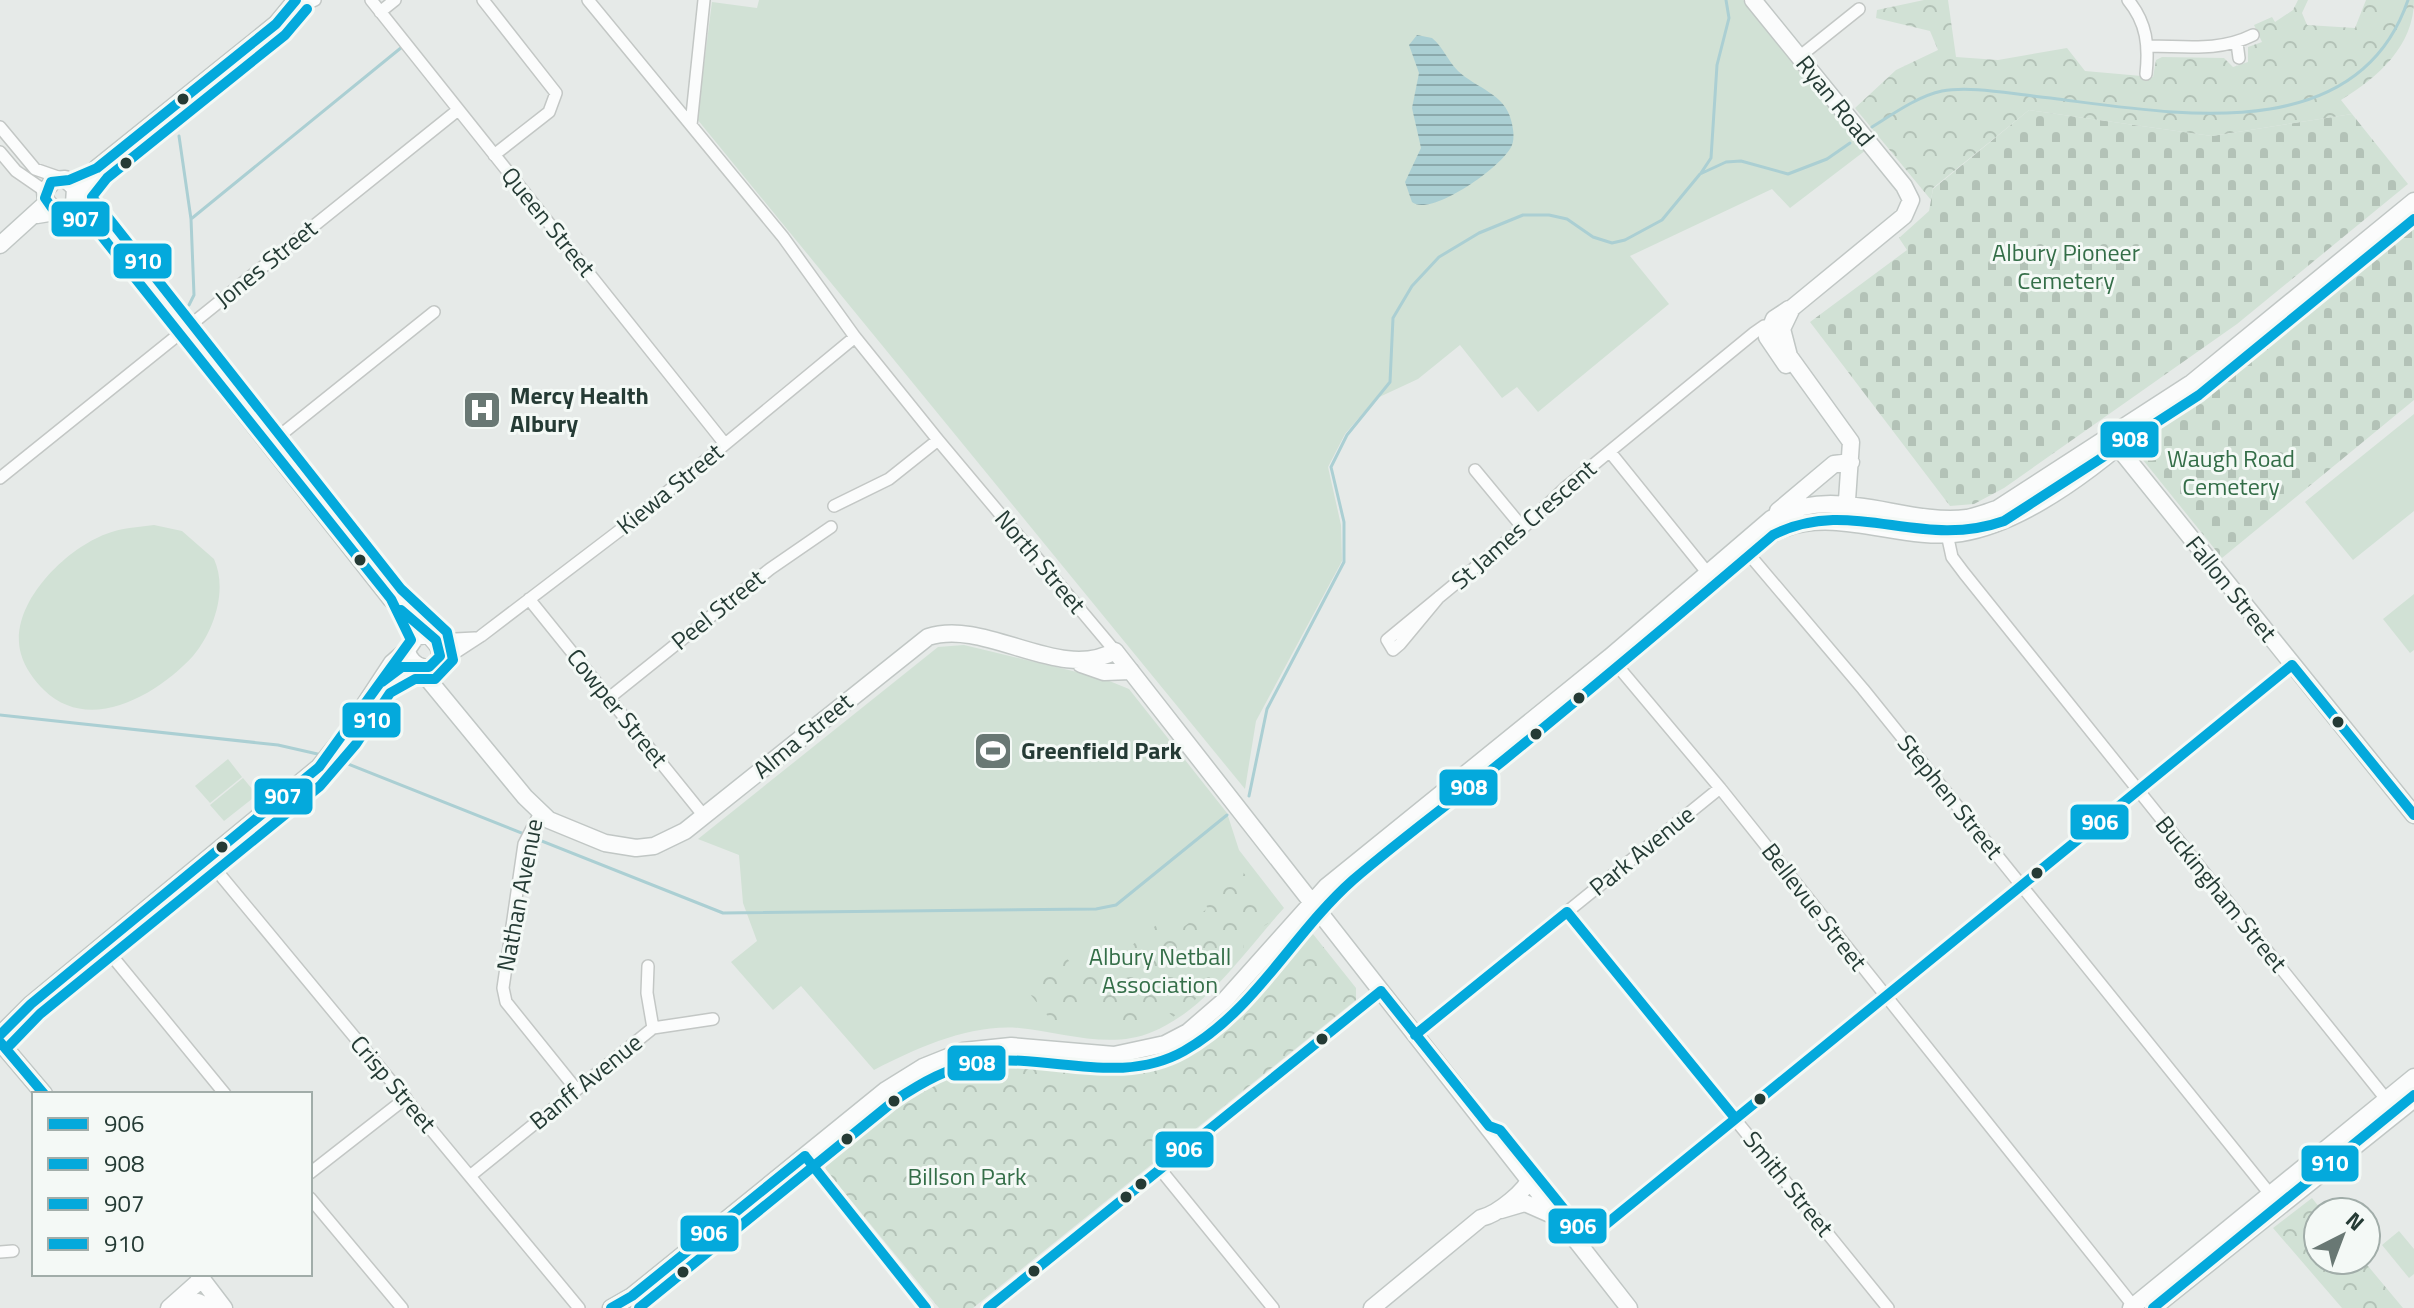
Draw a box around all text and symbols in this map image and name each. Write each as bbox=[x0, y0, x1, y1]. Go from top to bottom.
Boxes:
street label: Ryan Road bbox=[1788, 47, 1884, 154]
unlabelled marker bbox=[175, 91, 191, 107]
unlabelled marker bbox=[118, 155, 134, 171]
street label: Queen Street bbox=[493, 158, 605, 285]
line badge: 907 bbox=[50, 200, 111, 238]
text: 907 bbox=[63, 202, 99, 236]
street label: Jones Street bbox=[206, 210, 325, 316]
park label: Albury Pioneer Cemetery bbox=[1992, 234, 2140, 298]
line badge: 910 bbox=[112, 242, 173, 280]
text: 910 bbox=[125, 244, 161, 278]
place label: Mercy Health Albury bbox=[510, 377, 649, 441]
hospital icon: Mercy Health Albury bbox=[461, 389, 503, 431]
line badge: 908 bbox=[2099, 420, 2160, 459]
text: 908 bbox=[2112, 422, 2148, 456]
street label: Kiewa Street bbox=[608, 434, 731, 543]
park label: Waugh Road Cemetery bbox=[2167, 440, 2295, 504]
street label: St James Crescent bbox=[1443, 451, 1604, 598]
street label: North Street bbox=[987, 502, 1095, 621]
street label: Fallon Street bbox=[2178, 527, 2286, 650]
unlabelled marker bbox=[352, 552, 368, 568]
street label: Peel Street bbox=[663, 560, 772, 658]
street label: Cowper Street bbox=[559, 640, 677, 775]
street label: Alma Street bbox=[745, 683, 860, 787]
unlabelled marker bbox=[1571, 690, 1587, 706]
line badge: 910 bbox=[341, 701, 402, 739]
text: 910 bbox=[354, 703, 390, 737]
unlabelled marker bbox=[2330, 714, 2346, 730]
unlabelled marker bbox=[1528, 726, 1544, 742]
street label: Stephen Street bbox=[1889, 726, 2013, 867]
sports icon: Greenfield Park bbox=[972, 730, 1014, 772]
place label: Greenfield Park bbox=[1021, 732, 1182, 768]
line badge: 908 bbox=[1438, 768, 1499, 807]
text: 908 bbox=[1451, 770, 1487, 804]
line badge: 907 bbox=[253, 777, 314, 816]
text: 907 bbox=[265, 779, 301, 813]
street label: Park Avenue bbox=[1581, 796, 1702, 904]
line badge: 906 bbox=[2069, 803, 2130, 841]
text: 906 bbox=[2082, 805, 2118, 839]
street label: Buckingham Street bbox=[2147, 807, 2297, 980]
street label: Nathan Avenue bbox=[487, 815, 551, 974]
street label: Bellevue Street bbox=[1753, 835, 1877, 978]
unlabelled marker bbox=[214, 839, 230, 855]
unlabelled marker bbox=[2029, 865, 2045, 881]
park label: Albury Netball Association bbox=[1089, 938, 1231, 1002]
street label: Banff Avenue bbox=[521, 1024, 650, 1138]
street label: Crisp Street bbox=[342, 1027, 446, 1140]
unlabelled marker bbox=[1314, 1031, 1330, 1047]
line badge: 908 bbox=[946, 1044, 1007, 1082]
text: 908 bbox=[959, 1046, 995, 1080]
unlabelled marker bbox=[1752, 1091, 1768, 1107]
legend bbox=[32, 1092, 312, 1276]
unlabelled marker bbox=[886, 1093, 902, 1109]
text: 906 bbox=[104, 1105, 144, 1141]
street label: Smith Street bbox=[1735, 1123, 1843, 1244]
line badge: 906 bbox=[1154, 1130, 1215, 1169]
unlabelled marker bbox=[839, 1131, 855, 1147]
text: 906 bbox=[1166, 1132, 1202, 1166]
line badge: 910 bbox=[2300, 1144, 2360, 1183]
text: 908 bbox=[104, 1145, 144, 1181]
text: 910 bbox=[2312, 1146, 2348, 1180]
park label: Billson Park bbox=[907, 1158, 1027, 1194]
unlabelled marker bbox=[1133, 1176, 1149, 1192]
text: 907 bbox=[104, 1185, 144, 1221]
unlabelled marker bbox=[1118, 1189, 1134, 1205]
north arrow bbox=[2302, 1196, 2382, 1276]
text: N bbox=[2338, 1203, 2372, 1239]
line badge: 906 bbox=[1547, 1207, 1608, 1245]
text: 906 bbox=[1560, 1209, 1596, 1243]
line badge: 906 bbox=[679, 1214, 740, 1253]
text: 906 bbox=[691, 1216, 727, 1250]
text: 910 bbox=[104, 1225, 144, 1261]
unlabelled marker bbox=[1026, 1263, 1042, 1279]
unlabelled marker bbox=[675, 1264, 691, 1280]

